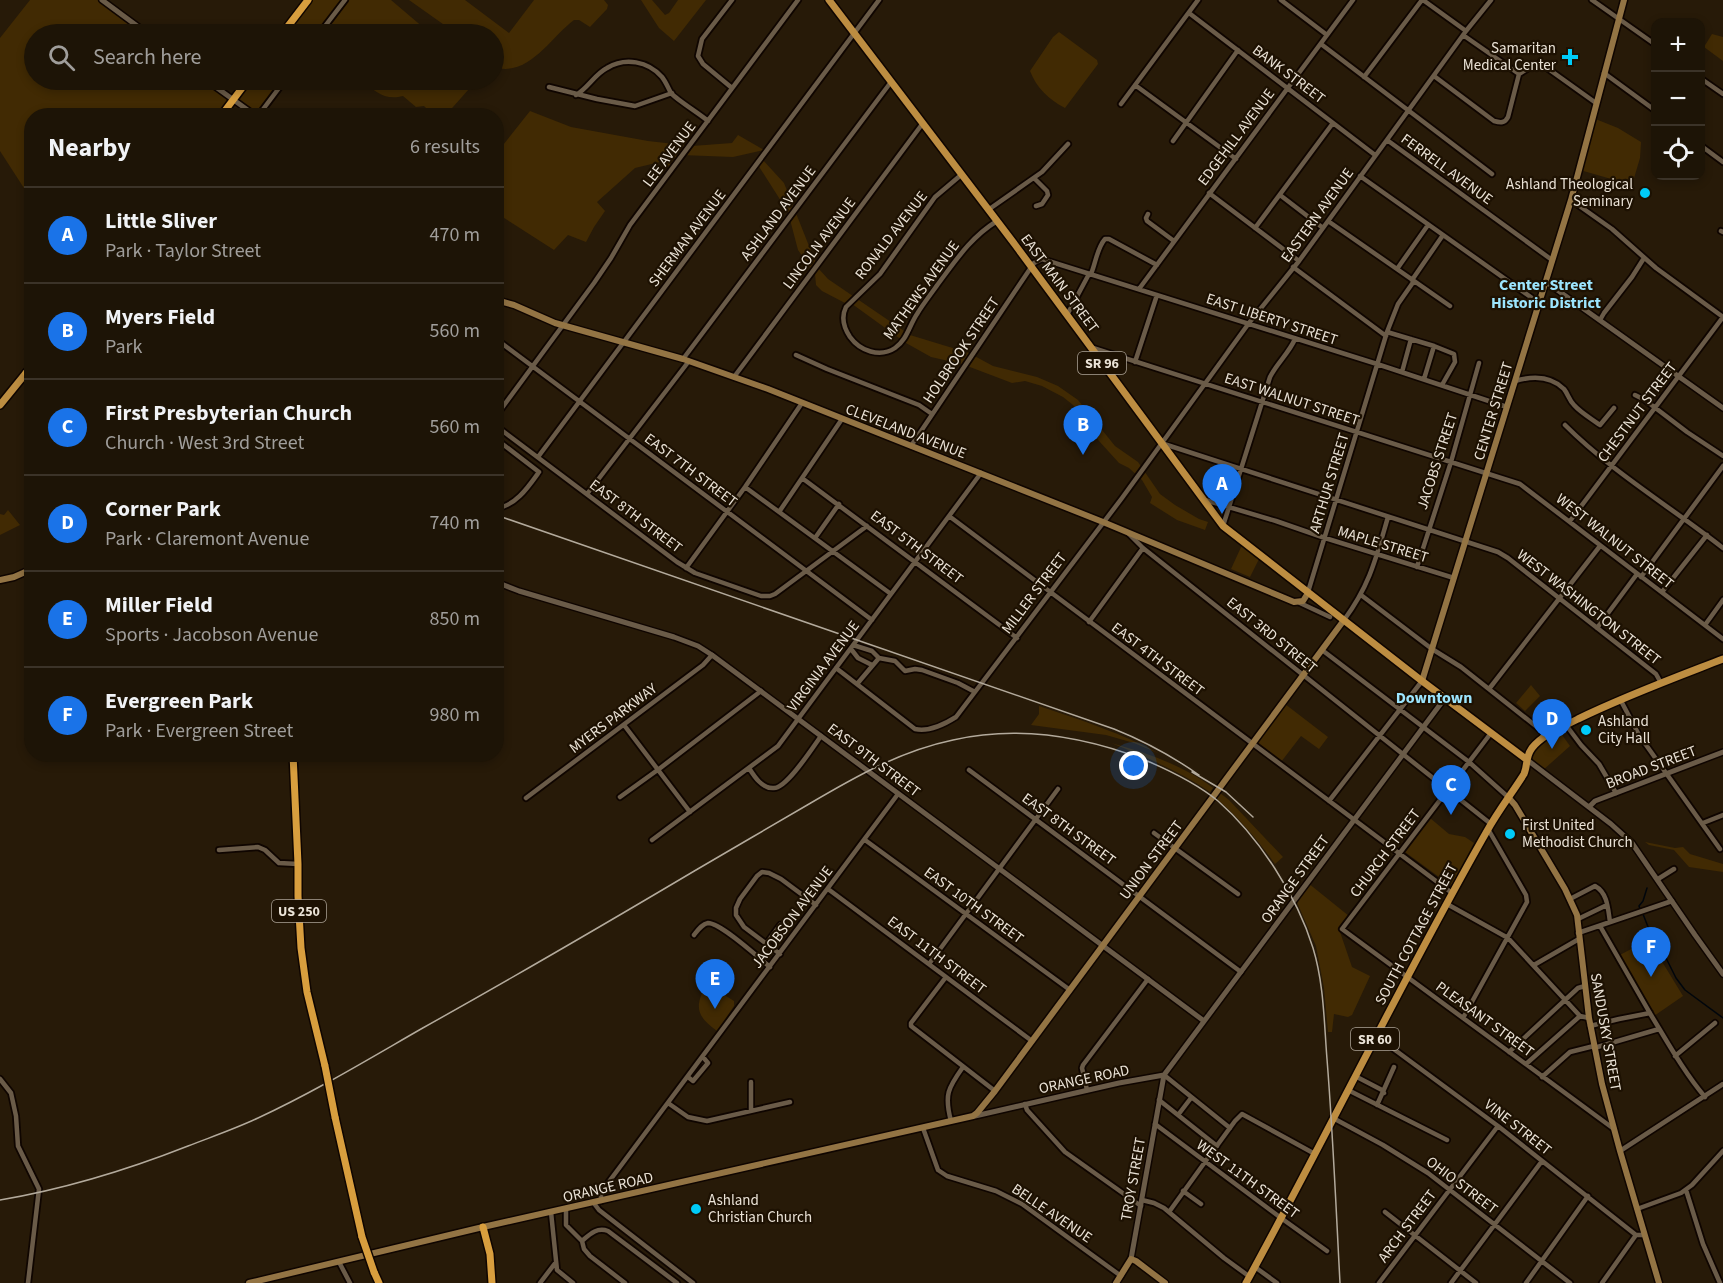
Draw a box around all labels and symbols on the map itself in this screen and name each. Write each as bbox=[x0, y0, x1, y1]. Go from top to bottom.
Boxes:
place label: Samaritan Medical Center bbox=[1463, 38, 1557, 76]
street label: BANK STREET bbox=[1248, 40, 1330, 109]
marker: Samaritan Medical Center bbox=[1561, 48, 1579, 66]
street label: EDGEHILL AVENUE bbox=[1193, 84, 1280, 190]
street label: LEE AVENUE bbox=[638, 117, 701, 191]
street label: FERRELL AVENUE bbox=[1397, 129, 1497, 210]
street label: ASHLAND AVENUE bbox=[736, 161, 821, 265]
street label: EASTERN AVENUE bbox=[1276, 164, 1359, 267]
place label: Ashland Theological Seminary bbox=[1506, 174, 1633, 212]
street label: SHERMAN AVENUE bbox=[644, 185, 731, 291]
marker: Ashland Theological Seminary bbox=[1638, 186, 1652, 200]
street label: RONALD AVENUE bbox=[850, 187, 933, 284]
street label: LINCOLN AVENUE bbox=[778, 193, 861, 294]
street label: EAST MAIN STREET bbox=[1016, 230, 1104, 337]
street label: MATHEWS AVENUE bbox=[878, 237, 964, 344]
district label: Center Street Historic District bbox=[1491, 274, 1601, 314]
street label: EAST LIBERTY STREET bbox=[1203, 288, 1340, 351]
street label: HOLBROOK STREET bbox=[918, 293, 1005, 408]
road number: SR 96 bbox=[1078, 352, 1126, 374]
street label: CHESTNUT STREET bbox=[1593, 358, 1682, 467]
street label: CENTER STREET bbox=[1469, 359, 1518, 463]
street label: EAST WALNUT STREET bbox=[1222, 368, 1362, 431]
street label: CLEVELAND AVENUE bbox=[842, 399, 969, 464]
pin: B bbox=[1064, 406, 1102, 455]
street label: JACOBS STREET bbox=[1412, 410, 1463, 512]
street label: EAST 7TH STREET bbox=[640, 429, 741, 512]
street label: ARTHUR STREET bbox=[1304, 431, 1355, 536]
pin: A bbox=[1202, 464, 1242, 514]
street label: EAST 8TH STREET bbox=[585, 475, 686, 558]
street label: WEST WALNUT STREET bbox=[1551, 489, 1678, 594]
street label: EAST 5TH STREET bbox=[866, 506, 967, 589]
street label: MAPLE STREET bbox=[1335, 521, 1431, 568]
street label: WEST WASHINGTON STREET bbox=[1512, 545, 1665, 670]
street label: MILLER STREET bbox=[997, 548, 1072, 638]
street label: EAST 3RD STREET bbox=[1222, 592, 1321, 679]
street label: VIRGINIA AVENUE bbox=[782, 616, 865, 716]
street label: EAST 4TH STREET bbox=[1107, 618, 1208, 701]
street label: MYERS PARKWAY bbox=[565, 678, 662, 758]
district label: Downtown bbox=[1396, 687, 1472, 709]
pin: D bbox=[1532, 700, 1572, 749]
place label: Ashland City Hall bbox=[1598, 711, 1650, 749]
street label: EAST 9TH STREET bbox=[823, 719, 924, 802]
marker: Ashland City Hall bbox=[1579, 723, 1593, 737]
street label: BROAD STREET bbox=[1603, 741, 1700, 794]
your location bbox=[1119, 751, 1148, 780]
pin: C bbox=[1432, 766, 1470, 815]
street label: EAST 8TH STREET bbox=[1018, 788, 1120, 871]
street label: CHURCH STREET bbox=[1345, 805, 1426, 902]
place label: First United Methodist Church bbox=[1522, 815, 1633, 853]
street label: UNION STREET bbox=[1115, 816, 1188, 904]
marker: First United Methodist Church bbox=[1503, 827, 1517, 841]
street label: ORANGE STREET bbox=[1256, 831, 1335, 928]
street label: SOUTH COTTAGE STREET bbox=[1370, 860, 1463, 1009]
street label: JACOBSON AVENUE bbox=[747, 862, 838, 973]
street label: EAST 10TH STREET bbox=[920, 862, 1028, 949]
road number: US 250 bbox=[272, 900, 326, 922]
street label: EAST 11TH STREET bbox=[883, 911, 990, 999]
pin: F bbox=[1632, 928, 1670, 977]
pin: E bbox=[696, 960, 734, 1009]
street label: SANDUSKY STREET bbox=[1585, 971, 1626, 1093]
street label: PLEASANT STREET bbox=[1431, 977, 1538, 1062]
road number: SR 60 bbox=[1351, 1028, 1399, 1050]
street label: ORANGE ROAD bbox=[1037, 1060, 1131, 1099]
street label: VINE STREET bbox=[1480, 1094, 1556, 1160]
street label: WEST 11TH STREET bbox=[1192, 1135, 1303, 1224]
street label: TROY STREET bbox=[1116, 1136, 1151, 1223]
street label: OHIO STREET bbox=[1422, 1152, 1502, 1219]
street label: ORANGE ROAD bbox=[561, 1167, 655, 1208]
street label: BELLE AVENUE bbox=[1007, 1179, 1096, 1248]
street label: ARCH STREET bbox=[1373, 1186, 1442, 1267]
place label: Ashland Christian Church bbox=[708, 1190, 812, 1228]
marker: Ashland Christian Church bbox=[689, 1202, 703, 1216]

